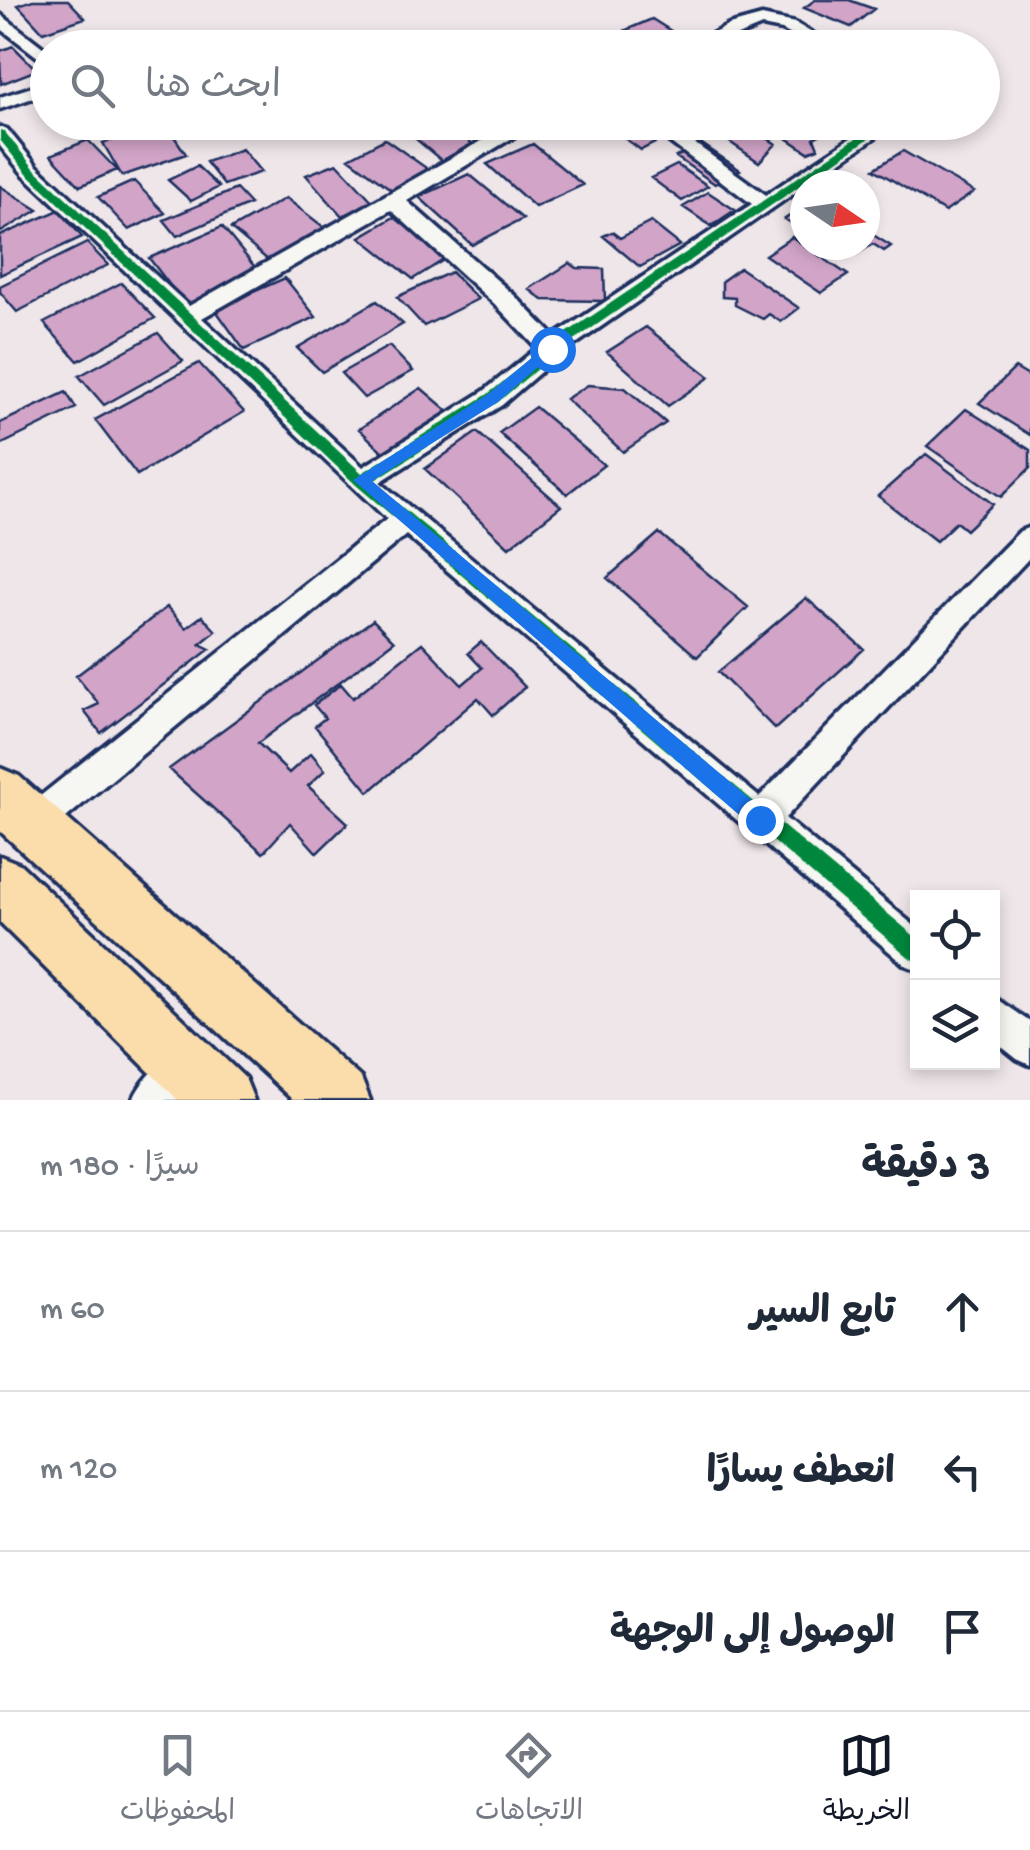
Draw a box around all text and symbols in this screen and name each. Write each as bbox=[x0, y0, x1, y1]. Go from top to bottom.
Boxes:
search box bbox=[30, 30, 1000, 140]
icon: search bbox=[65, 58, 120, 113]
text: ابحث هنا bbox=[145, 67, 281, 111]
north arrow bbox=[790, 170, 880, 260]
route start bbox=[530, 327, 576, 373]
route end bbox=[738, 798, 784, 844]
map controls bbox=[910, 890, 1000, 1070]
button: locate bbox=[910, 890, 1000, 980]
button: layers bbox=[910, 980, 1000, 1070]
text: 3 دقيقة bbox=[861, 1145, 990, 1194]
text: سيرًا · 180 m bbox=[40, 1149, 200, 1187]
icon: ahead bbox=[935, 1284, 990, 1339]
text: 60 m bbox=[40, 1292, 105, 1330]
text: تابع السير bbox=[751, 1293, 895, 1337]
icon: left bbox=[935, 1444, 990, 1499]
text: 120 m bbox=[40, 1452, 117, 1490]
text: انعطف يسارًا bbox=[706, 1453, 895, 1497]
icon: arrive bbox=[935, 1604, 990, 1659]
text: الوصول إلى الوجهة bbox=[610, 1613, 895, 1657]
tab: المحفوظات bbox=[120, 1728, 235, 1834]
tab: الاتجاهات bbox=[475, 1728, 583, 1834]
tab: الخريطة bbox=[823, 1728, 910, 1834]

